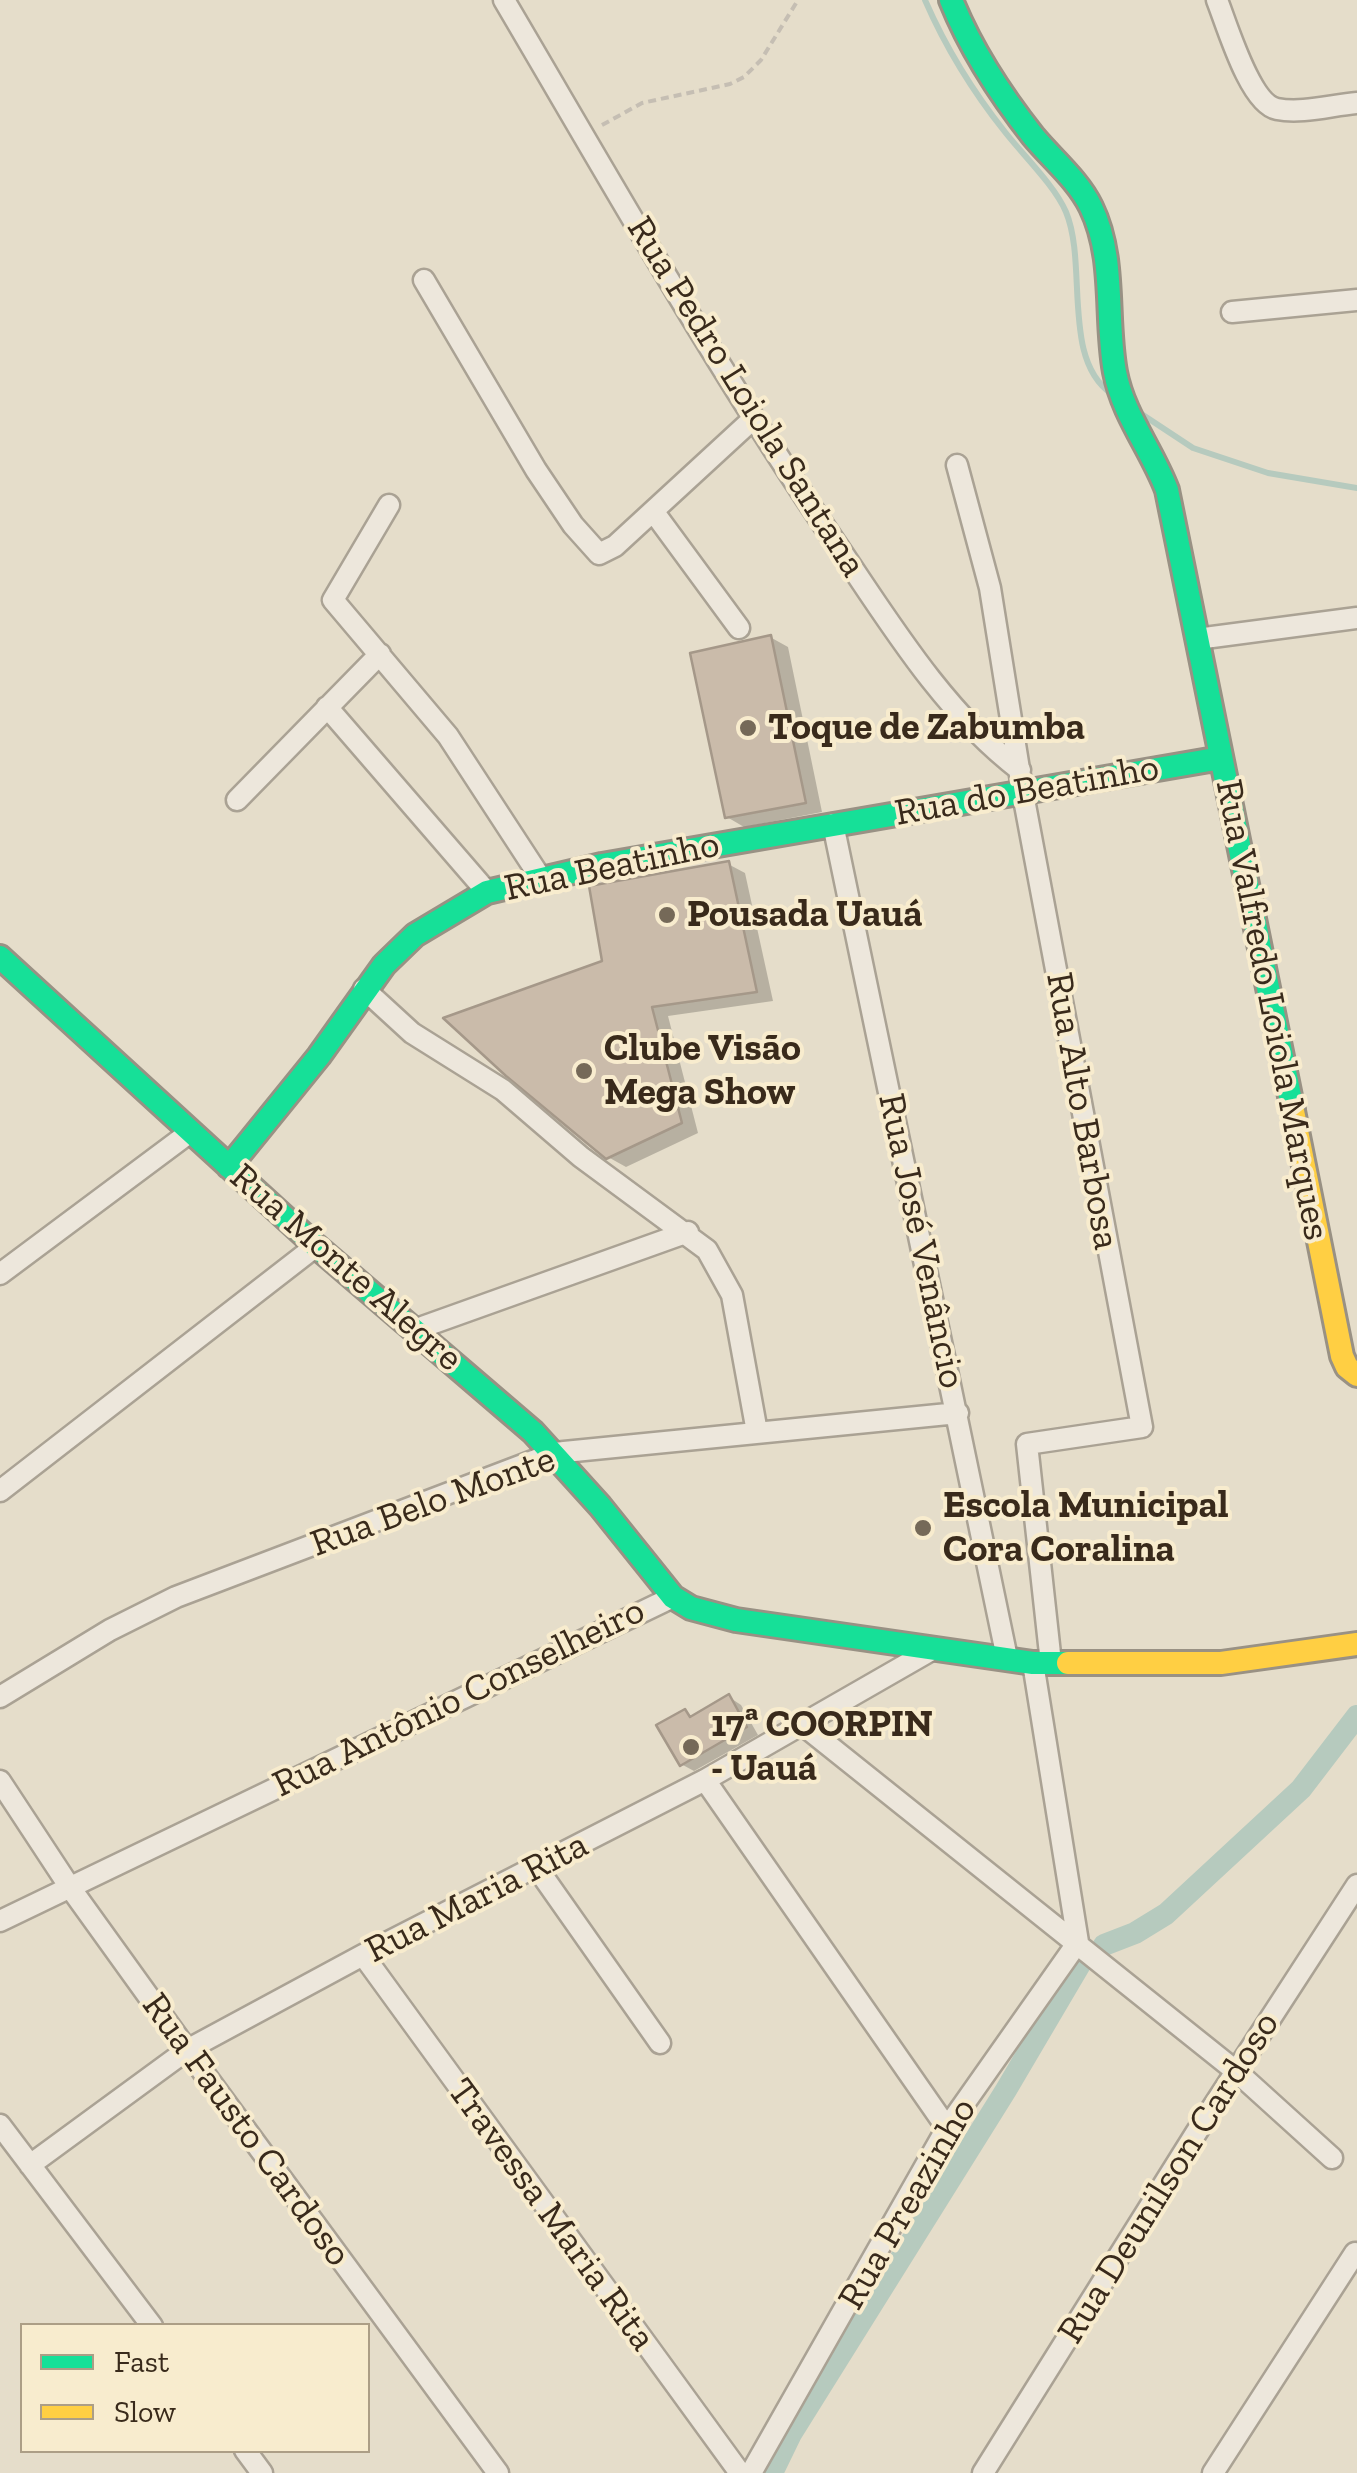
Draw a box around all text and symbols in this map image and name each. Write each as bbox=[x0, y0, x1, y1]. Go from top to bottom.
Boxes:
street label: Rua Pedro Loiola Santana bbox=[616, 209, 876, 585]
place label: Toque de Zabumba bbox=[768, 705, 1085, 751]
marker: Toque de Zabumba bbox=[737, 717, 759, 739]
street label: Rua do Beatinho bbox=[891, 745, 1163, 837]
street label: Rua Valfredo Loiola Marques bbox=[1205, 776, 1339, 1244]
street label: Rua Beatinho bbox=[501, 822, 723, 912]
place label: Pousada Uauá bbox=[687, 892, 923, 938]
marker: Pousada Uauá bbox=[656, 904, 678, 926]
street label: Rua Alto Barbosa bbox=[1035, 969, 1129, 1253]
place label: Clube Visão Mega Show bbox=[604, 1026, 801, 1116]
marker: Clube Visão Mega Show bbox=[573, 1060, 595, 1082]
street label: Rua José Venâncio bbox=[867, 1089, 975, 1393]
street label: Rua Monte Alegre bbox=[220, 1155, 472, 1381]
street label: Rua Belo Monte bbox=[305, 1437, 561, 1567]
place label: Escola Municipal Cora Coralina bbox=[943, 1483, 1229, 1572]
marker: Escola Municipal Cora Coralina bbox=[912, 1517, 934, 1539]
street label: Rua Antônio Conselheiro bbox=[266, 1588, 652, 1808]
place label: 17ª COORPIN - Uauá bbox=[711, 1702, 933, 1792]
marker: 17ª COORPIN - Uauá bbox=[680, 1736, 702, 1758]
street label: Rua Maria Rita bbox=[358, 1822, 596, 1974]
street label: Rua Fausto Cardoso bbox=[132, 1985, 360, 2275]
street label: Rua Deunilson Cardoso bbox=[1048, 2004, 1290, 2352]
street label: Travessa Maria Rita bbox=[437, 2070, 665, 2360]
street label: Rua Preazinho bbox=[829, 2090, 987, 2318]
legend bbox=[20, 2323, 370, 2453]
text: Fast bbox=[114, 2344, 169, 2380]
text: Slow bbox=[114, 2394, 176, 2430]

